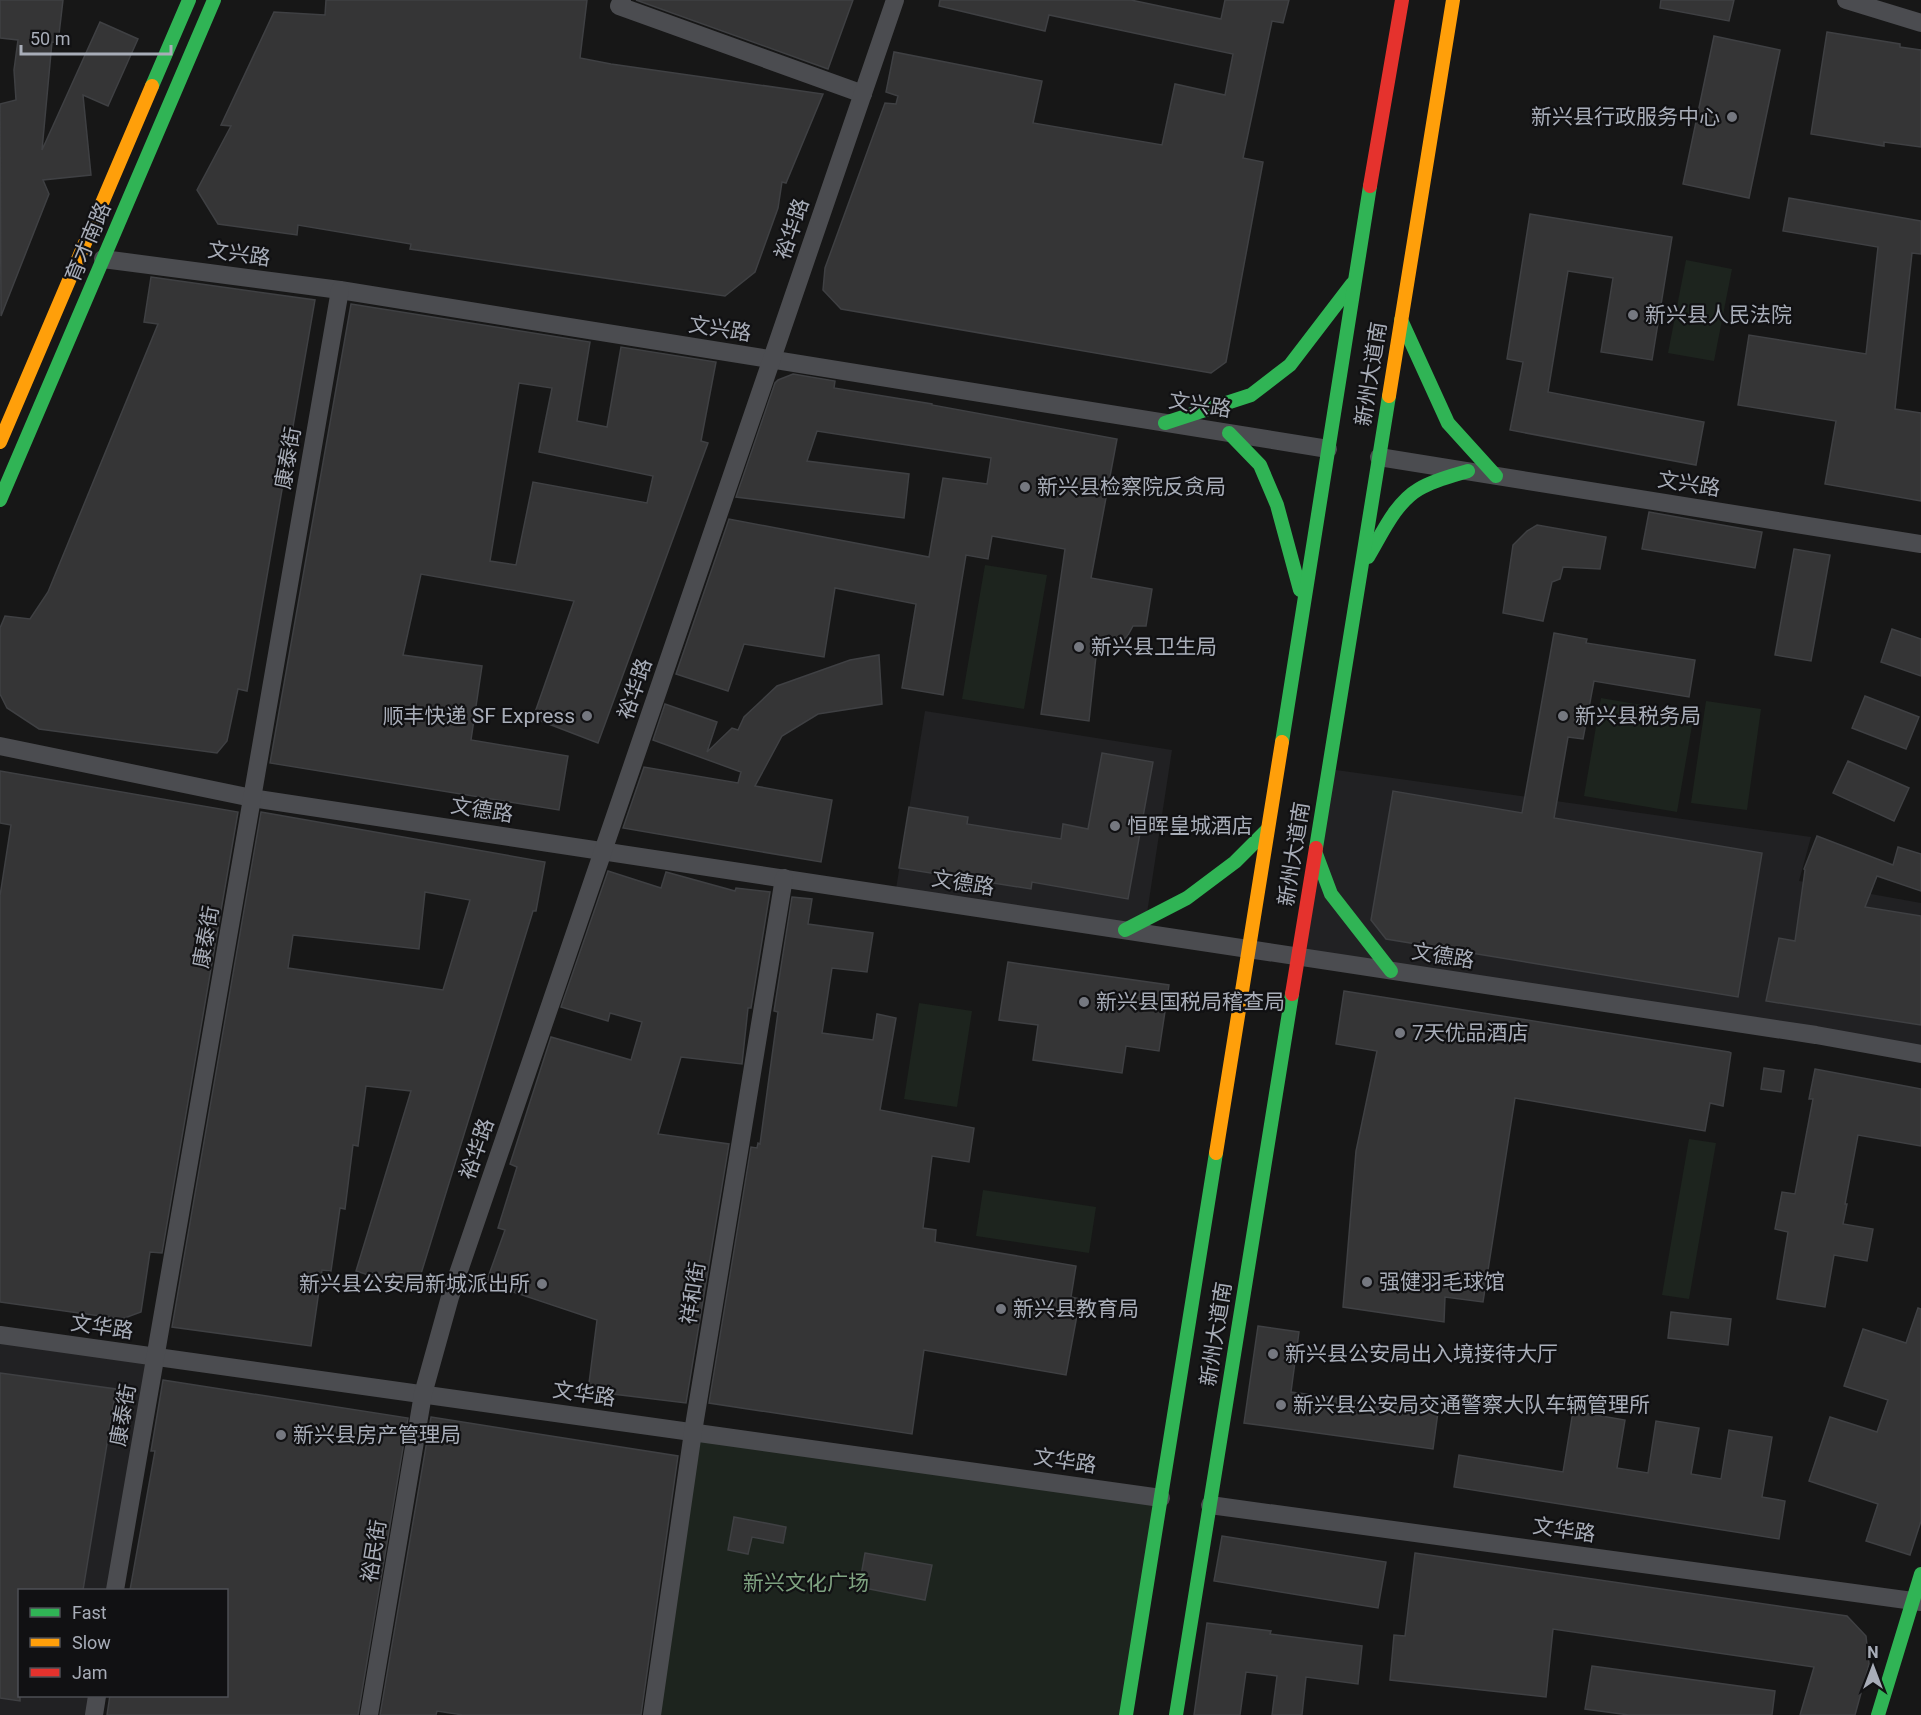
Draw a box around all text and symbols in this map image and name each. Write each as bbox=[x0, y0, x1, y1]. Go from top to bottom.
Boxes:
scale bar bbox=[21, 18, 171, 56]
text: 50 m bbox=[30, 28, 70, 49]
place label: 新兴县行政服务中心 bbox=[1531, 105, 1720, 129]
marker: 新兴县行政服务中心 bbox=[1725, 110, 1739, 124]
street label: 裕华路 bbox=[770, 195, 814, 263]
street label: 育才南路 bbox=[61, 199, 115, 285]
street label: 文兴路 bbox=[206, 238, 272, 270]
place label: 新兴县人民法院 bbox=[1645, 303, 1792, 327]
marker: 新兴县人民法院 bbox=[1626, 308, 1640, 322]
street label: 文兴路 bbox=[687, 312, 753, 346]
street label: 新州大道南 bbox=[1351, 320, 1391, 428]
street label: 文兴路 bbox=[1167, 388, 1233, 422]
street label: 康泰街 bbox=[271, 425, 305, 491]
street label: 文兴路 bbox=[1656, 467, 1722, 501]
place label: 新兴县检察院反贪局 bbox=[1037, 475, 1226, 499]
marker: 新兴县检察院反贪局 bbox=[1018, 480, 1032, 494]
place label: 新兴县卫生局 bbox=[1091, 635, 1217, 659]
marker: 新兴县卫生局 bbox=[1072, 640, 1086, 654]
street label: 裕华路 bbox=[613, 655, 657, 723]
place label: 顺丰快递 SF Express bbox=[383, 704, 575, 728]
place label: 新兴县税务局 bbox=[1575, 704, 1701, 728]
marker: 顺丰快递 SF Express bbox=[580, 709, 594, 723]
marker: 新兴县税务局 bbox=[1556, 709, 1570, 723]
street label: 文德路 bbox=[449, 793, 515, 827]
street label: 新州大道南 bbox=[1274, 800, 1314, 908]
place label: 恒晖皇城酒店 bbox=[1127, 814, 1253, 838]
marker: 恒晖皇城酒店 bbox=[1108, 819, 1122, 833]
street label: 文德路 bbox=[930, 866, 996, 900]
street label: 康泰街 bbox=[189, 904, 223, 970]
street label: 文德路 bbox=[1410, 939, 1476, 973]
place label: 新兴县国税局稽查局 bbox=[1096, 990, 1285, 1014]
marker: 新兴县国税局稽查局 bbox=[1077, 995, 1091, 1009]
place label: 7天优品酒店 bbox=[1412, 1021, 1529, 1045]
marker: 7天优品酒店 bbox=[1393, 1026, 1407, 1040]
street label: 裕华路 bbox=[455, 1115, 499, 1183]
street label: 祥和街 bbox=[676, 1260, 710, 1326]
place label: 强健羽毛球馆 bbox=[1379, 1270, 1505, 1294]
place label: 新兴县公安局新城派出所 bbox=[299, 1272, 530, 1296]
marker: 强健羽毛球馆 bbox=[1360, 1275, 1374, 1289]
marker: 新兴县公安局新城派出所 bbox=[535, 1277, 549, 1291]
street label: 新州大道南 bbox=[1196, 1280, 1236, 1388]
place label: 新兴县教育局 bbox=[1013, 1297, 1139, 1321]
marker: 新兴县教育局 bbox=[994, 1302, 1008, 1316]
street label: 文华路 bbox=[69, 1311, 135, 1343]
place label: 新兴县公安局出入境接待大厅 bbox=[1285, 1342, 1558, 1366]
marker: 新兴县公安局出入境接待大厅 bbox=[1266, 1347, 1280, 1361]
street label: 文华路 bbox=[551, 1378, 617, 1410]
street label: 康泰街 bbox=[106, 1382, 140, 1448]
place label: 新兴县公安局交通警察大队车辆管理所 bbox=[1293, 1393, 1650, 1417]
marker: 新兴县公安局交通警察大队车辆管理所 bbox=[1274, 1398, 1288, 1412]
place label: 新兴县房产管理局 bbox=[293, 1423, 461, 1447]
marker: 新兴县房产管理局 bbox=[274, 1428, 288, 1442]
street label: 文华路 bbox=[1032, 1445, 1098, 1477]
street label: 文华路 bbox=[1531, 1514, 1597, 1546]
street label: 裕民街 bbox=[357, 1518, 391, 1584]
park label: 新兴文化广场 bbox=[743, 1571, 869, 1595]
legend bbox=[18, 1589, 228, 1697]
text: Fast bbox=[72, 1602, 107, 1623]
text: Slow bbox=[72, 1632, 111, 1653]
north arrow bbox=[1843, 1637, 1903, 1697]
text: N bbox=[1867, 1643, 1879, 1662]
text: Jam bbox=[72, 1662, 108, 1683]

